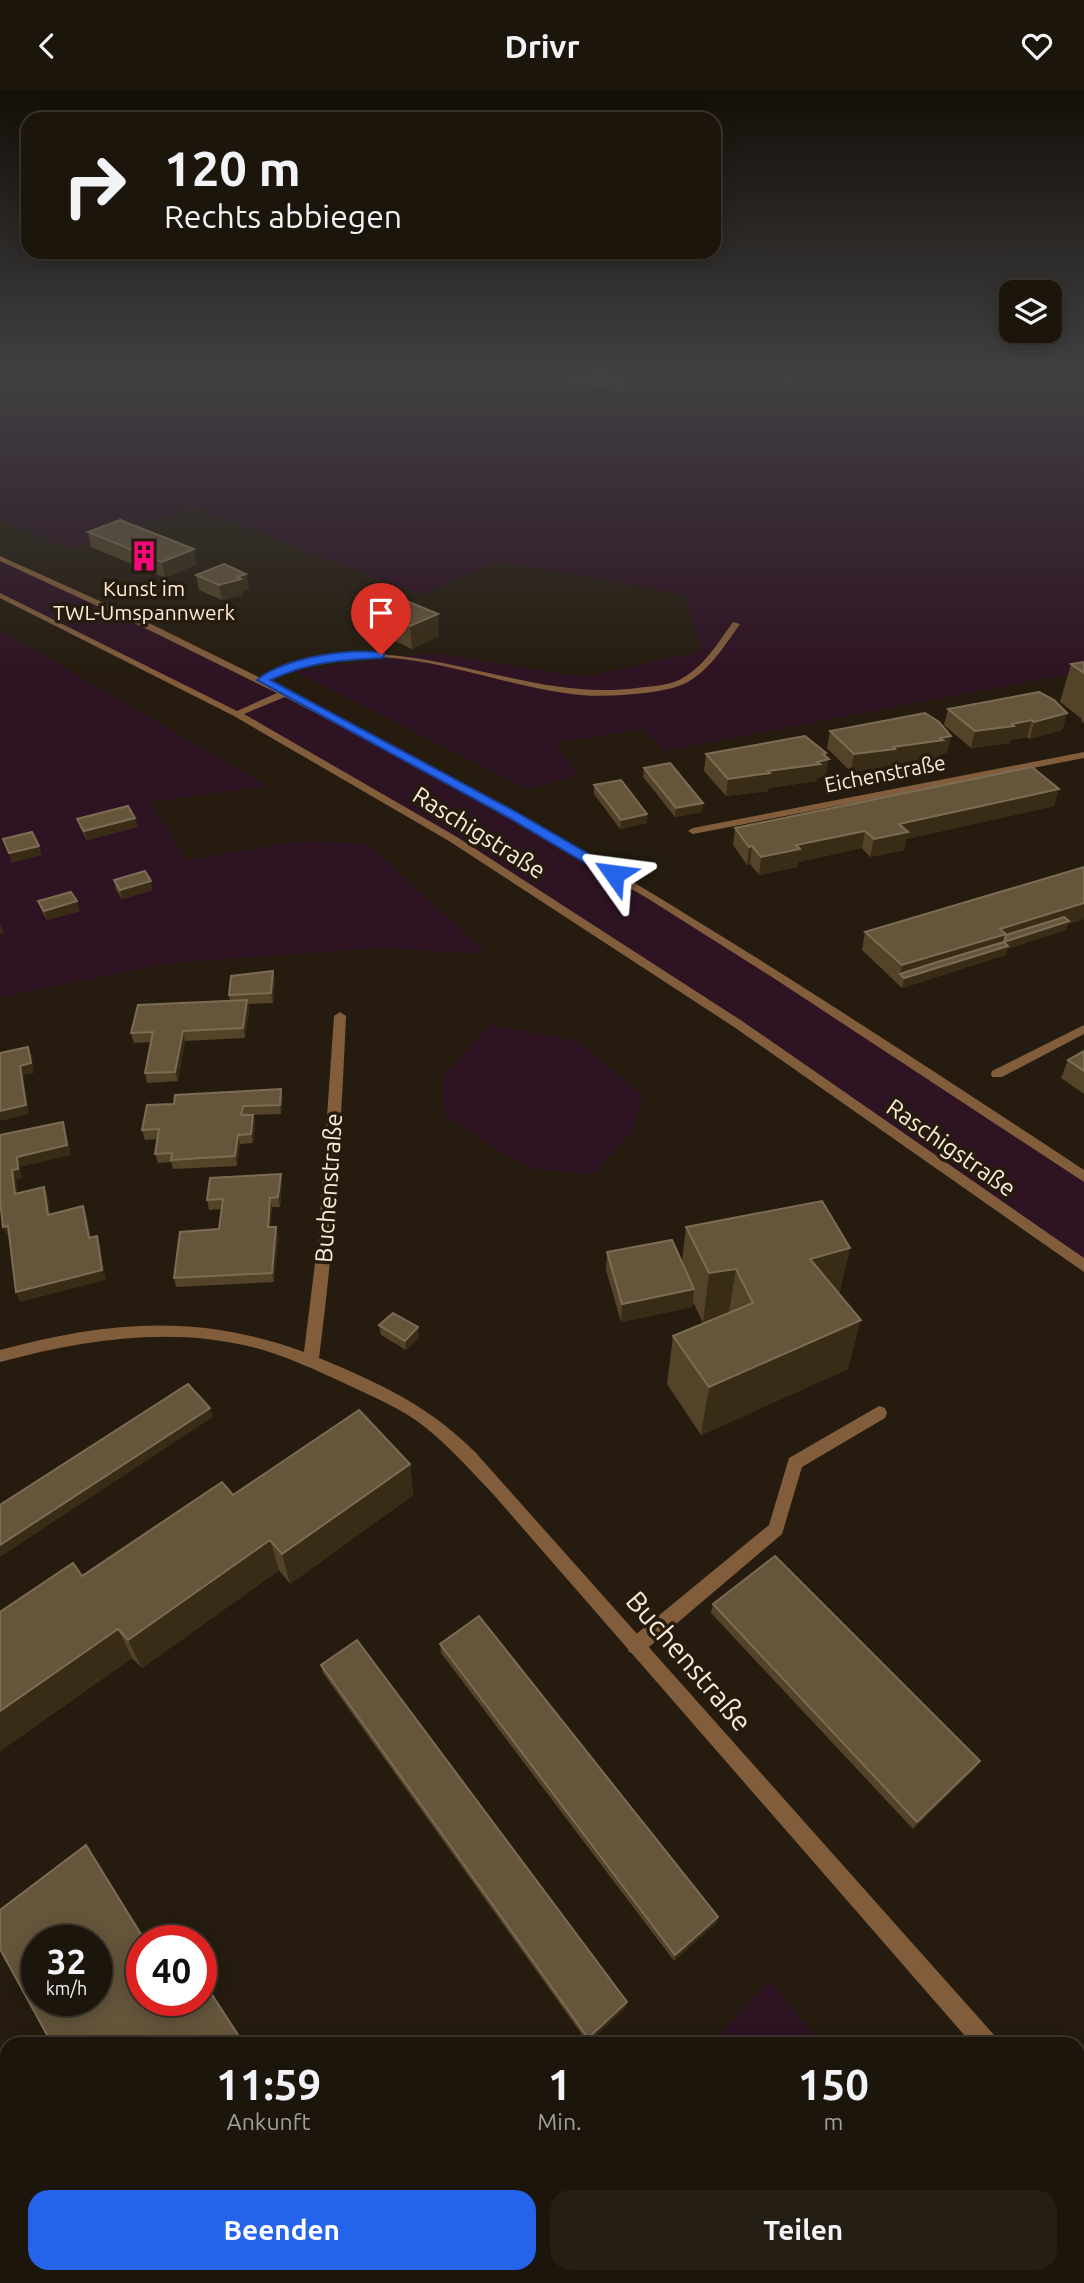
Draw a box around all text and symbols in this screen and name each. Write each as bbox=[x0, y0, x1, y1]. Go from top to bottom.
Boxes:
icon: back bbox=[28, 27, 66, 65]
icon: heart bbox=[1018, 27, 1056, 65]
text: Drivr bbox=[504, 28, 580, 64]
icon: right bbox=[49, 140, 140, 231]
text: 120 m bbox=[164, 140, 301, 195]
text: Rechts abbiegen bbox=[164, 198, 402, 234]
map controls bbox=[999, 280, 1062, 343]
button: layers bbox=[999, 280, 1062, 343]
building icon: Kunst im TWL-Umspannwerk bbox=[127, 539, 161, 573]
place label: Kunst im TWL-Umspannwerk bbox=[53, 576, 235, 624]
pin bbox=[351, 583, 411, 655]
icon: arrive bbox=[362, 594, 400, 632]
street label: Eichenstraße bbox=[822, 750, 947, 796]
street label: Raschigstraße bbox=[408, 781, 551, 884]
position arrow bbox=[577, 837, 651, 911]
street label: Raschigstraße bbox=[882, 1093, 1021, 1202]
street label: Buchenstraße bbox=[310, 1112, 347, 1264]
street label: Buchenstraße bbox=[620, 1585, 758, 1737]
speed limit sign: 40 bbox=[126, 1925, 217, 2016]
text: 32 bbox=[47, 1941, 86, 1981]
text: km/h bbox=[46, 1978, 87, 1998]
text: 11:59 bbox=[216, 2061, 321, 2108]
text: 1 bbox=[548, 2061, 571, 2108]
text: 150 bbox=[798, 2061, 869, 2108]
text: Ankunft bbox=[227, 2109, 311, 2134]
text: Min. bbox=[537, 2109, 582, 2134]
text: m bbox=[823, 2109, 843, 2134]
button: Beenden bbox=[28, 2190, 536, 2270]
button: Teilen bbox=[550, 2190, 1057, 2270]

